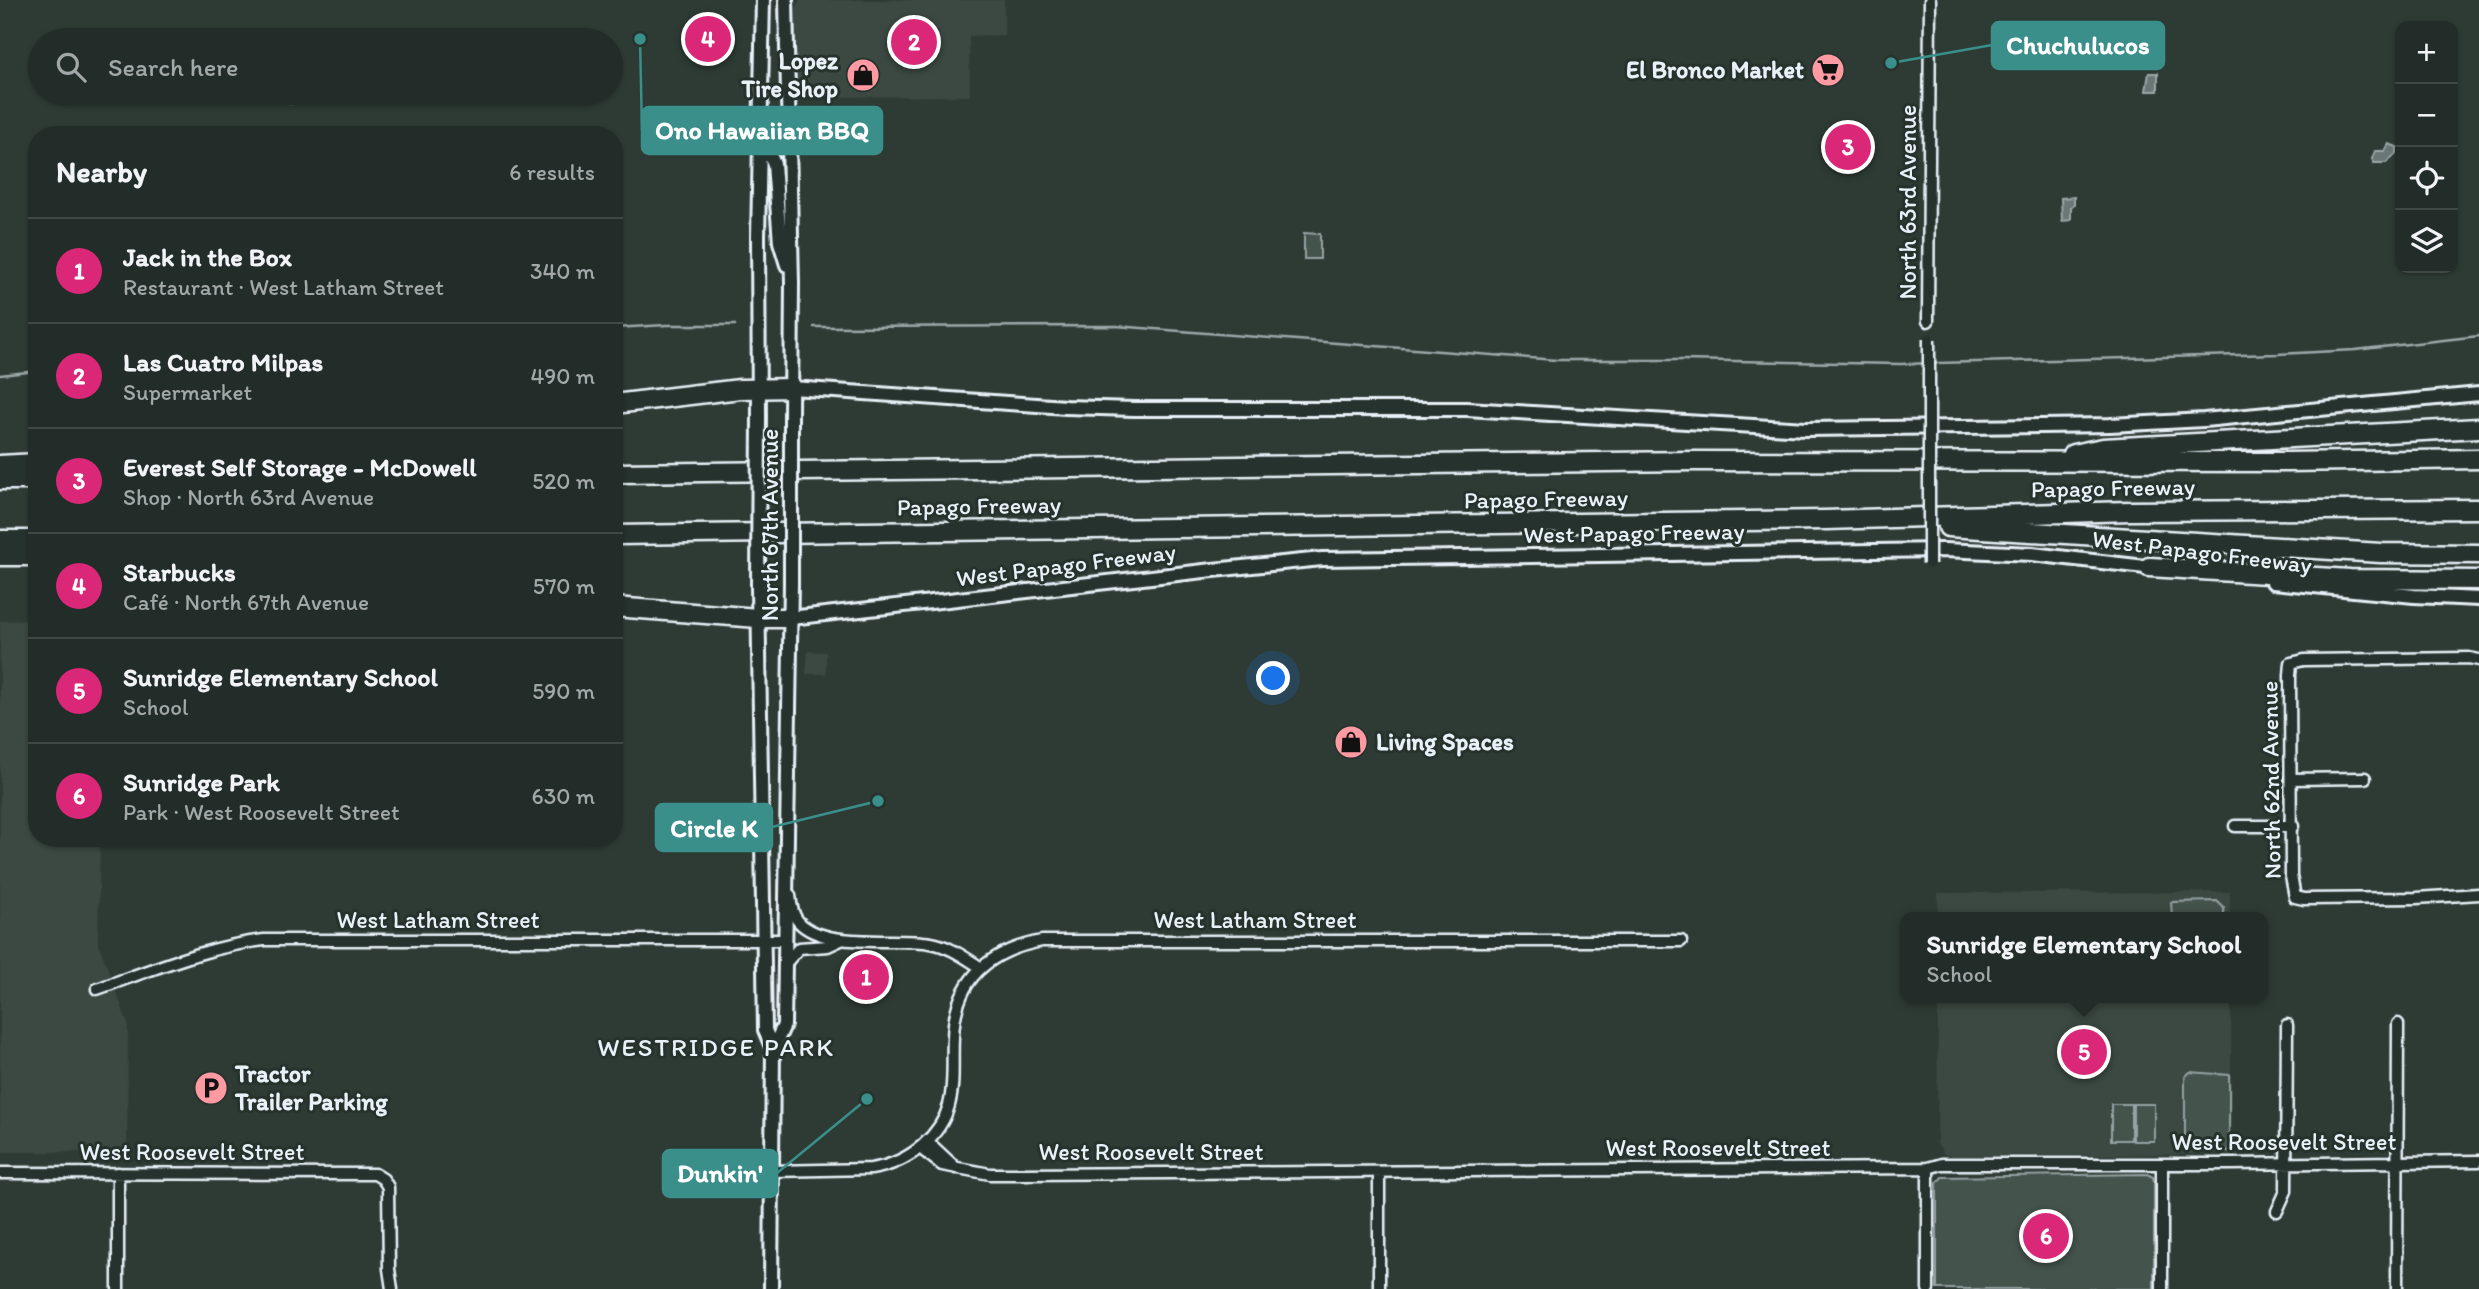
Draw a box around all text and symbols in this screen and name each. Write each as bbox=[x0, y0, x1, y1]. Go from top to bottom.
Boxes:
pin: 4 bbox=[685, 13, 731, 65]
pin: 2 bbox=[891, 16, 937, 68]
map controls bbox=[2395, 21, 2458, 273]
button: + bbox=[2395, 21, 2458, 84]
callout: Chuchulucos bbox=[1992, 22, 2164, 69]
search box bbox=[28, 28, 623, 105]
text: Chuchulucos bbox=[2006, 29, 2150, 61]
place label: Lopez Tire Shop bbox=[740, 46, 839, 104]
icon: search bbox=[52, 48, 90, 86]
text: Search here bbox=[108, 51, 238, 83]
supermarket icon: El Bronco Market bbox=[1809, 51, 1847, 89]
place label: El Bronco Market bbox=[1626, 55, 1804, 84]
shop icon: Lopez Tire Shop bbox=[844, 56, 882, 94]
button: − bbox=[2395, 84, 2458, 147]
street label: North 63rd Avenue bbox=[1893, 105, 1922, 299]
callout: Ono Hawaiian BBQ bbox=[642, 107, 882, 154]
text: Ono Hawaiian BBQ bbox=[655, 114, 869, 146]
pin: 3 bbox=[1825, 121, 1871, 173]
button: locate bbox=[2395, 147, 2458, 210]
text: Nearby bbox=[56, 153, 147, 190]
text: 6 results bbox=[509, 158, 595, 186]
button: layers bbox=[2395, 210, 2458, 273]
text: Jack in the Box bbox=[123, 241, 292, 273]
text: 1 bbox=[74, 257, 84, 285]
text: 340 m bbox=[530, 257, 595, 285]
text: Restaurant · West Latham Street bbox=[123, 273, 444, 301]
text: Las Cuatro Milpas bbox=[123, 346, 323, 378]
text: 2 bbox=[73, 362, 85, 390]
text: 490 m bbox=[530, 362, 595, 390]
text: Supermarket bbox=[123, 378, 252, 406]
street label: North 67th Avenue bbox=[755, 429, 784, 621]
text: Everest Self Storage - McDowell bbox=[123, 451, 477, 483]
text: 3 bbox=[73, 467, 85, 495]
text: 520 m bbox=[532, 467, 595, 495]
street label: Papago Freeway bbox=[2031, 472, 2195, 503]
text: Shop · North 63rd Avenue bbox=[123, 483, 374, 511]
street label: Papago Freeway bbox=[1464, 483, 1628, 514]
street label: Papago Freeway bbox=[897, 490, 1061, 521]
street label: West Papago Freeway bbox=[1523, 516, 1745, 549]
street label: West Papago Freeway bbox=[2091, 524, 2314, 579]
street label: West Papago Freeway bbox=[954, 537, 1177, 592]
text: Starbucks bbox=[123, 556, 236, 588]
text: 4 bbox=[72, 572, 86, 600]
text: 570 m bbox=[533, 572, 595, 600]
text: Café · North 67th Avenue bbox=[123, 588, 369, 616]
text: Sunridge Elementary School bbox=[123, 661, 438, 693]
your location bbox=[1256, 661, 1290, 695]
text: 5 bbox=[73, 677, 85, 705]
text: 590 m bbox=[532, 677, 595, 705]
street label: North 62nd Avenue bbox=[2254, 681, 2287, 879]
text: School bbox=[123, 693, 188, 721]
shop icon: Living Spaces bbox=[1332, 723, 1370, 761]
place label: Living Spaces bbox=[1376, 727, 1514, 757]
text: Sunridge Park bbox=[123, 766, 280, 798]
text: 6 bbox=[73, 782, 85, 810]
text: 630 m bbox=[532, 782, 595, 810]
text: Park · West Roosevelt Street bbox=[123, 798, 400, 826]
callout: Circle K bbox=[656, 804, 772, 851]
text: Circle K bbox=[670, 812, 758, 844]
street label: West Latham Street bbox=[336, 905, 540, 934]
street label: West Latham Street bbox=[1153, 905, 1357, 934]
popup bbox=[1900, 912, 2268, 1003]
text: Sunridge Elementary School bbox=[1927, 928, 2241, 960]
pin: 1 bbox=[843, 951, 889, 1003]
text: School bbox=[1927, 960, 1992, 988]
pin: 5 bbox=[2061, 1026, 2107, 1078]
district label: WESTRIDGE PARK bbox=[597, 1031, 835, 1063]
place label: Tractor Trailer Parking bbox=[234, 1059, 388, 1117]
parking icon: Tractor Trailer Parking bbox=[192, 1069, 230, 1107]
street label: West Roosevelt Street bbox=[2172, 1127, 2396, 1156]
street label: West Roosevelt Street bbox=[1606, 1133, 1830, 1162]
street label: West Roosevelt Street bbox=[80, 1137, 304, 1166]
street label: West Roosevelt Street bbox=[1039, 1137, 1263, 1166]
callout: Dunkin' bbox=[663, 1150, 777, 1197]
text: Dunkin' bbox=[677, 1157, 763, 1189]
pin: 6 bbox=[2023, 1210, 2069, 1262]

